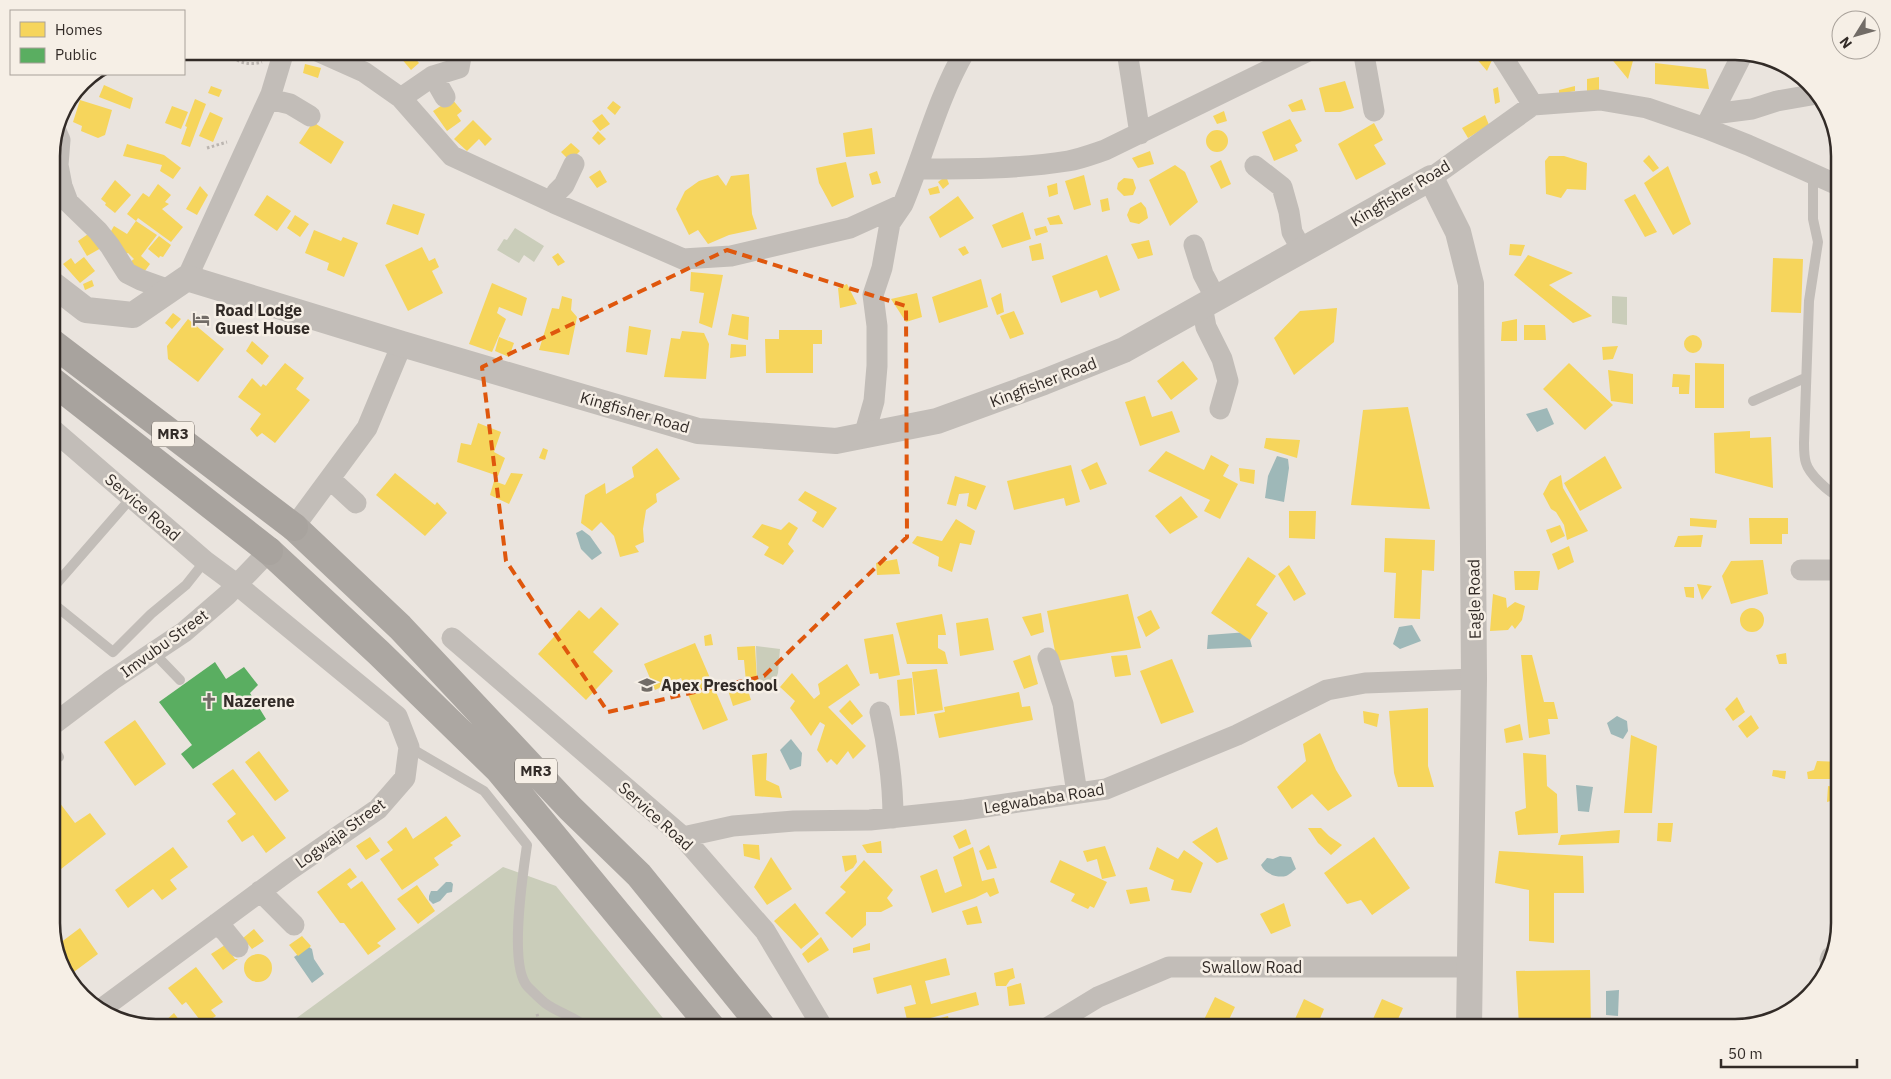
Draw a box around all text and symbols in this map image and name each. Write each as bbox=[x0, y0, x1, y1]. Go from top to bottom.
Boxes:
legend bbox=[10, 10, 185, 75]
north arrow bbox=[1831, 10, 1881, 60]
text: Homes bbox=[55, 20, 103, 39]
text: N bbox=[1835, 33, 1856, 52]
text: Public bbox=[55, 45, 97, 64]
street label: Kingfisher Road bbox=[1346, 155, 1454, 231]
place label: Road Lodge Guest House bbox=[215, 300, 310, 338]
hotel icon: Road Lodge Guest House bbox=[191, 309, 211, 329]
street label: Kingfisher Road bbox=[987, 352, 1099, 412]
street label: Kingfisher Road bbox=[578, 387, 692, 437]
road number: MR3 bbox=[152, 422, 194, 446]
street label: Service Road bbox=[101, 469, 185, 545]
street label: Eagle Road bbox=[1463, 559, 1485, 639]
street label: Imvubu Street bbox=[116, 605, 212, 681]
school or university icon: Apex Preschool bbox=[637, 675, 657, 695]
place label: Apex Preschool bbox=[661, 675, 778, 695]
church icon: Nazerene bbox=[199, 691, 219, 711]
place label: Nazerene bbox=[223, 691, 295, 711]
road number: MR3 bbox=[515, 758, 557, 784]
street label: Service Road bbox=[615, 777, 697, 855]
street label: Legwababa Road bbox=[982, 779, 1106, 817]
street label: Logwaja Street bbox=[291, 794, 389, 872]
street label: Swallow Road bbox=[1202, 957, 1302, 977]
scale bar bbox=[1721, 1036, 1857, 1068]
text: 50 m bbox=[1728, 1044, 1763, 1063]

